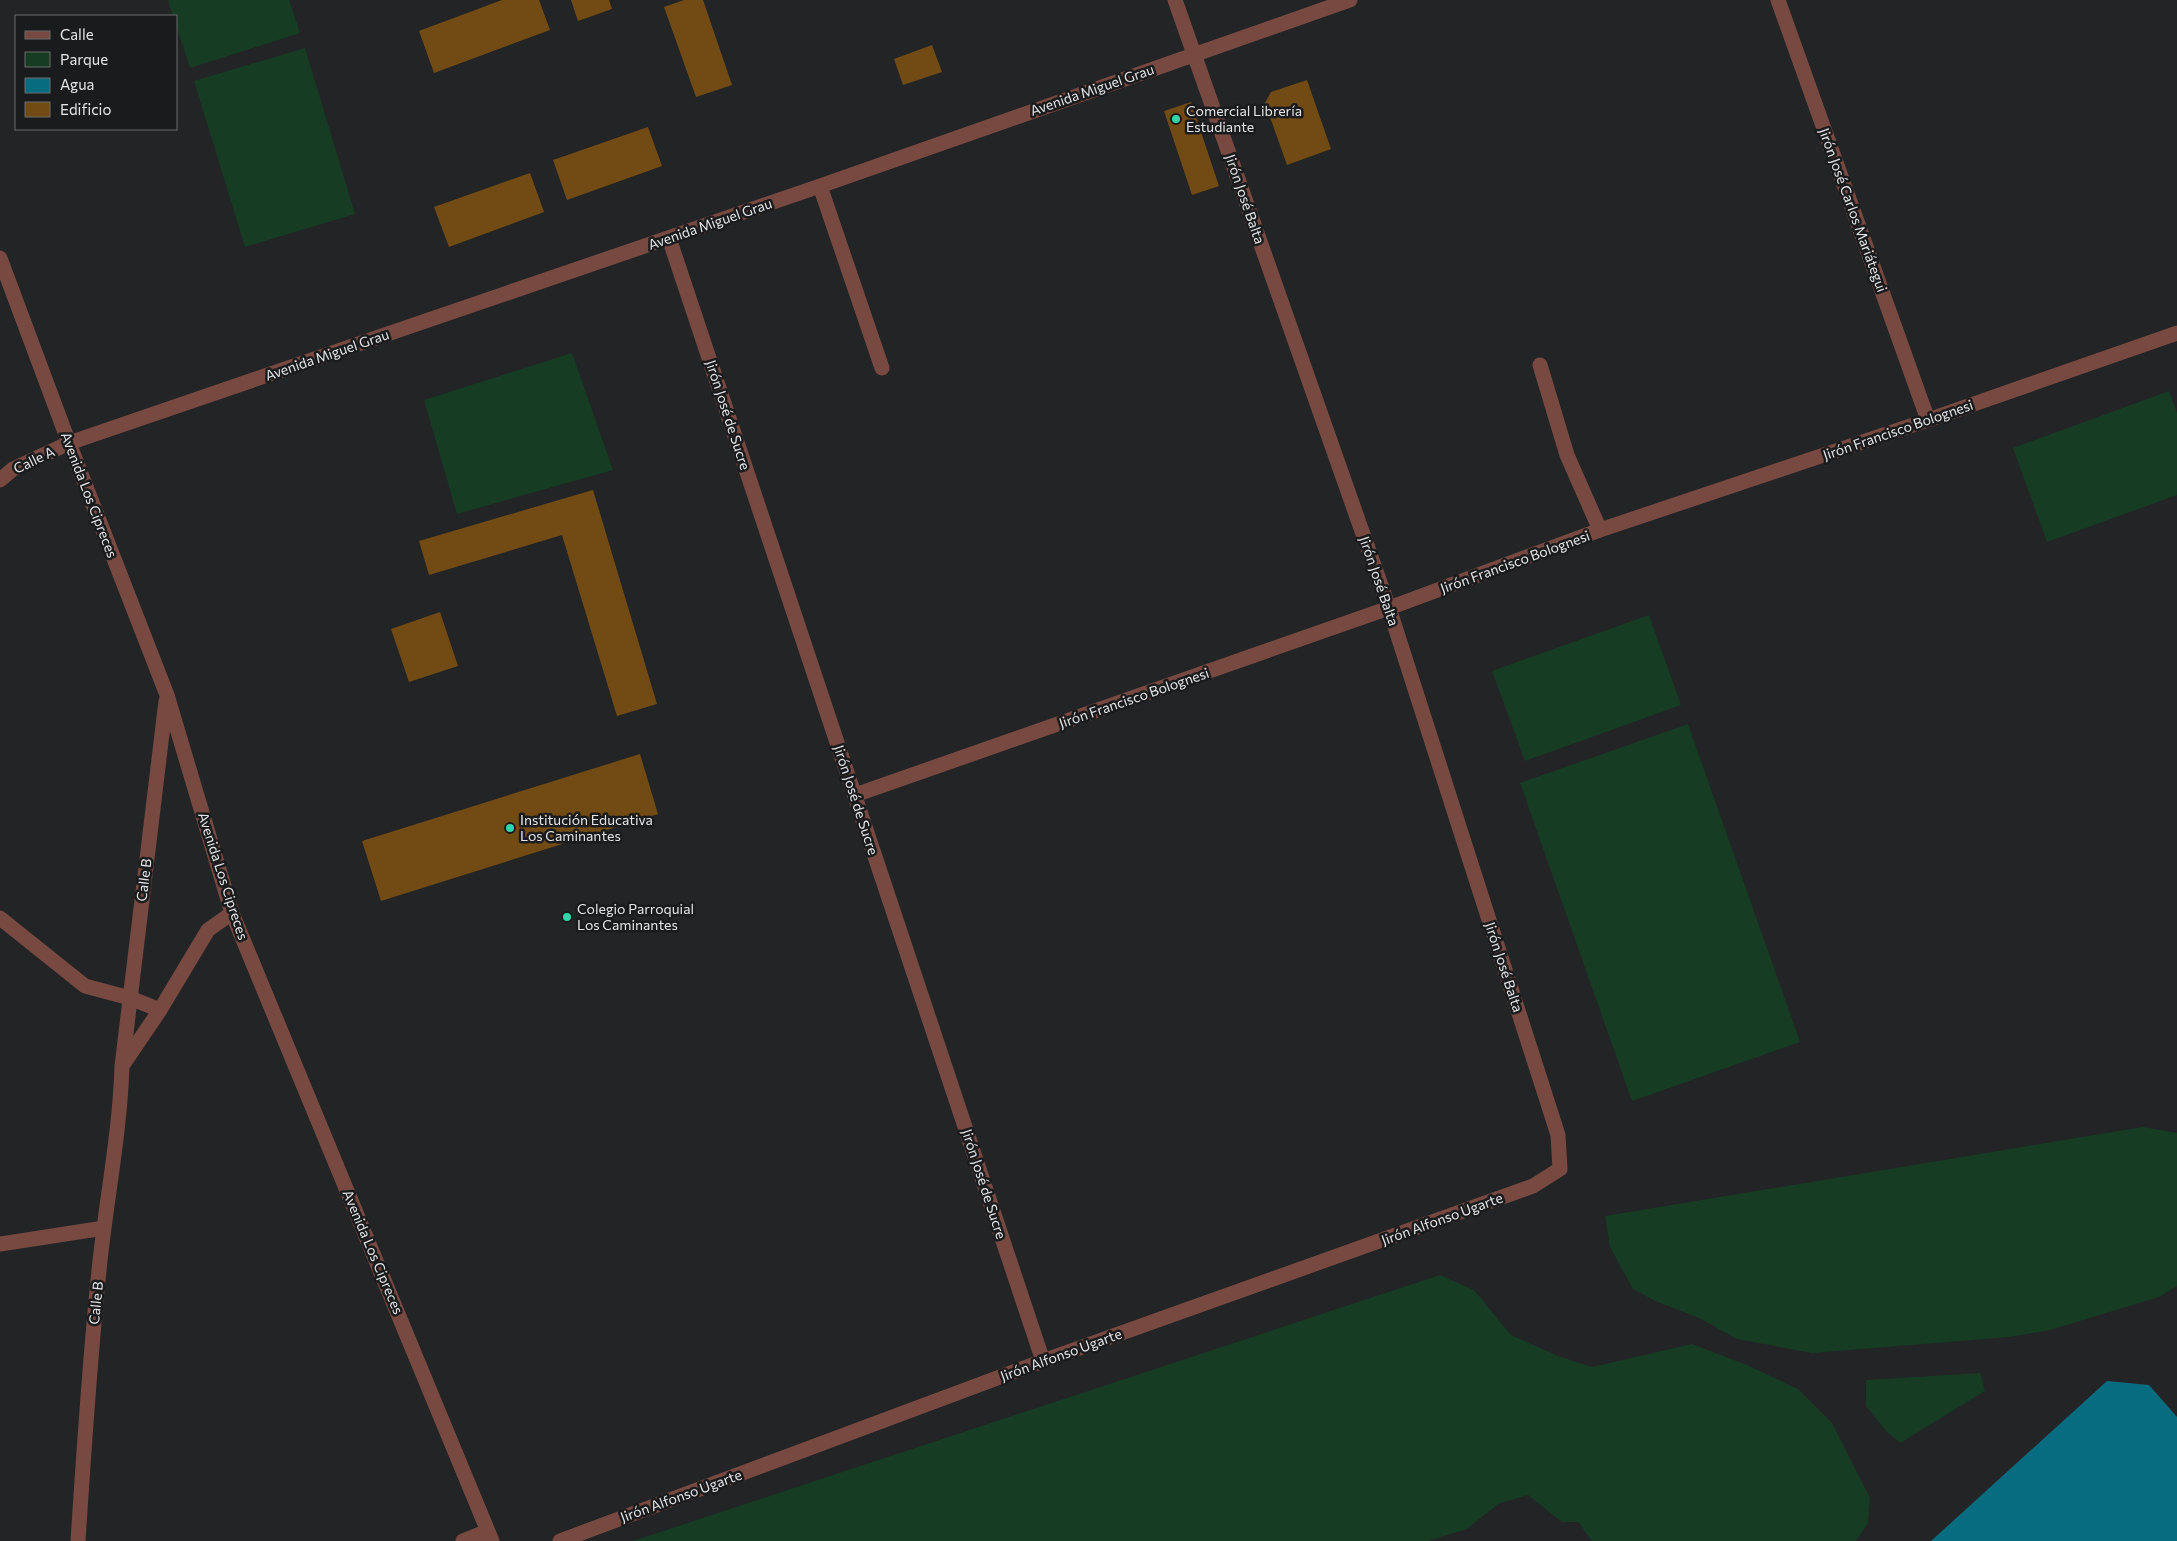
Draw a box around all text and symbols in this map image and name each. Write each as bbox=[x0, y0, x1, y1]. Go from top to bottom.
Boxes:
legend bbox=[15, 15, 178, 130]
text: Calle bbox=[60, 25, 94, 43]
text: Parque bbox=[60, 50, 108, 68]
street label: Avenida Miguel Grau bbox=[1028, 60, 1156, 119]
text: Agua bbox=[60, 75, 94, 93]
text: Edificio bbox=[60, 100, 111, 118]
place label: Comercial Librería Estudiante bbox=[1186, 102, 1302, 135]
marker: Comercial Librería Estudiante bbox=[1170, 113, 1182, 125]
street label: Jirón José Carlos Mariátegui bbox=[1816, 126, 1891, 294]
street label: Jirón José Balta bbox=[1222, 152, 1269, 246]
street label: Avenida Miguel Grau bbox=[646, 194, 774, 253]
street label: Avenida Miguel Grau bbox=[263, 325, 391, 384]
street label: Jirón José de Sucre bbox=[703, 358, 754, 472]
street label: Jirón Francisco Bolognesi bbox=[1820, 396, 1975, 463]
street label: Avenida Los Cipreces bbox=[58, 430, 121, 560]
street label: Calle A bbox=[10, 442, 57, 477]
street label: Jirón Francisco Bolognesi bbox=[1438, 527, 1592, 597]
street label: Jirón José Balta bbox=[1356, 534, 1403, 628]
street label: Jirón Francisco Bolognesi bbox=[1056, 664, 1211, 731]
street label: Jirón José de Sucre bbox=[831, 743, 882, 857]
street label: Avenida Los Cipreces bbox=[195, 810, 252, 942]
place label: Institución Educativa Los Caminantes bbox=[520, 811, 653, 844]
marker: Institución Educativa Los Caminantes bbox=[504, 822, 516, 834]
street label: Calle B bbox=[132, 857, 155, 902]
place label: Colegio Parroquial Los Caminantes bbox=[577, 900, 694, 933]
marker: Colegio Parroquial Los Caminantes bbox=[561, 911, 573, 923]
street label: Jirón José Balta bbox=[1482, 920, 1527, 1014]
street label: Jirón José de Sucre bbox=[959, 1127, 1010, 1241]
street label: Avenida Los Cipreces bbox=[340, 1187, 407, 1316]
street label: Jirón Alfonso Ugarte bbox=[1379, 1189, 1505, 1248]
street label: Calle B bbox=[85, 1281, 106, 1325]
street label: Jirón Alfonso Ugarte bbox=[998, 1325, 1124, 1384]
street label: Jirón Alfonso Ugarte bbox=[618, 1466, 744, 1525]

